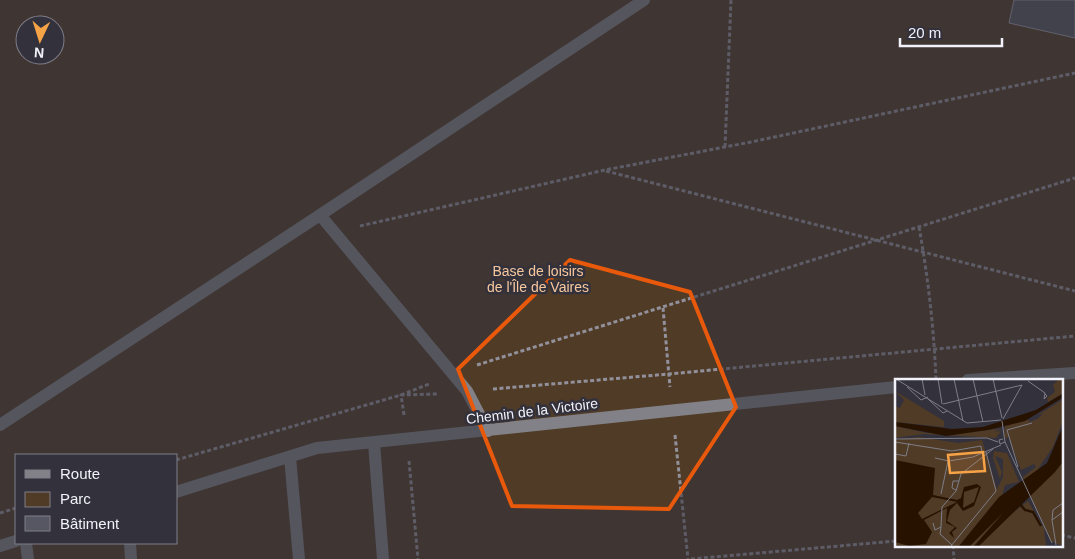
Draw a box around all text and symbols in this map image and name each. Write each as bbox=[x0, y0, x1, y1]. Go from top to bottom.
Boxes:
north arrow bbox=[15, 15, 65, 65]
scale bar bbox=[900, 15, 1002, 47]
text: 20 m bbox=[908, 24, 941, 41]
text: N bbox=[33, 45, 45, 61]
park label: Base de loisirs de l'Île de Vaires bbox=[487, 263, 589, 295]
inset map bbox=[895, 379, 1062, 546]
street label: Chemin de la Victoire bbox=[465, 395, 599, 427]
legend bbox=[15, 454, 178, 544]
text: Route bbox=[60, 465, 100, 482]
text: Parc bbox=[60, 490, 91, 507]
text: Bâtiment bbox=[60, 515, 120, 532]

